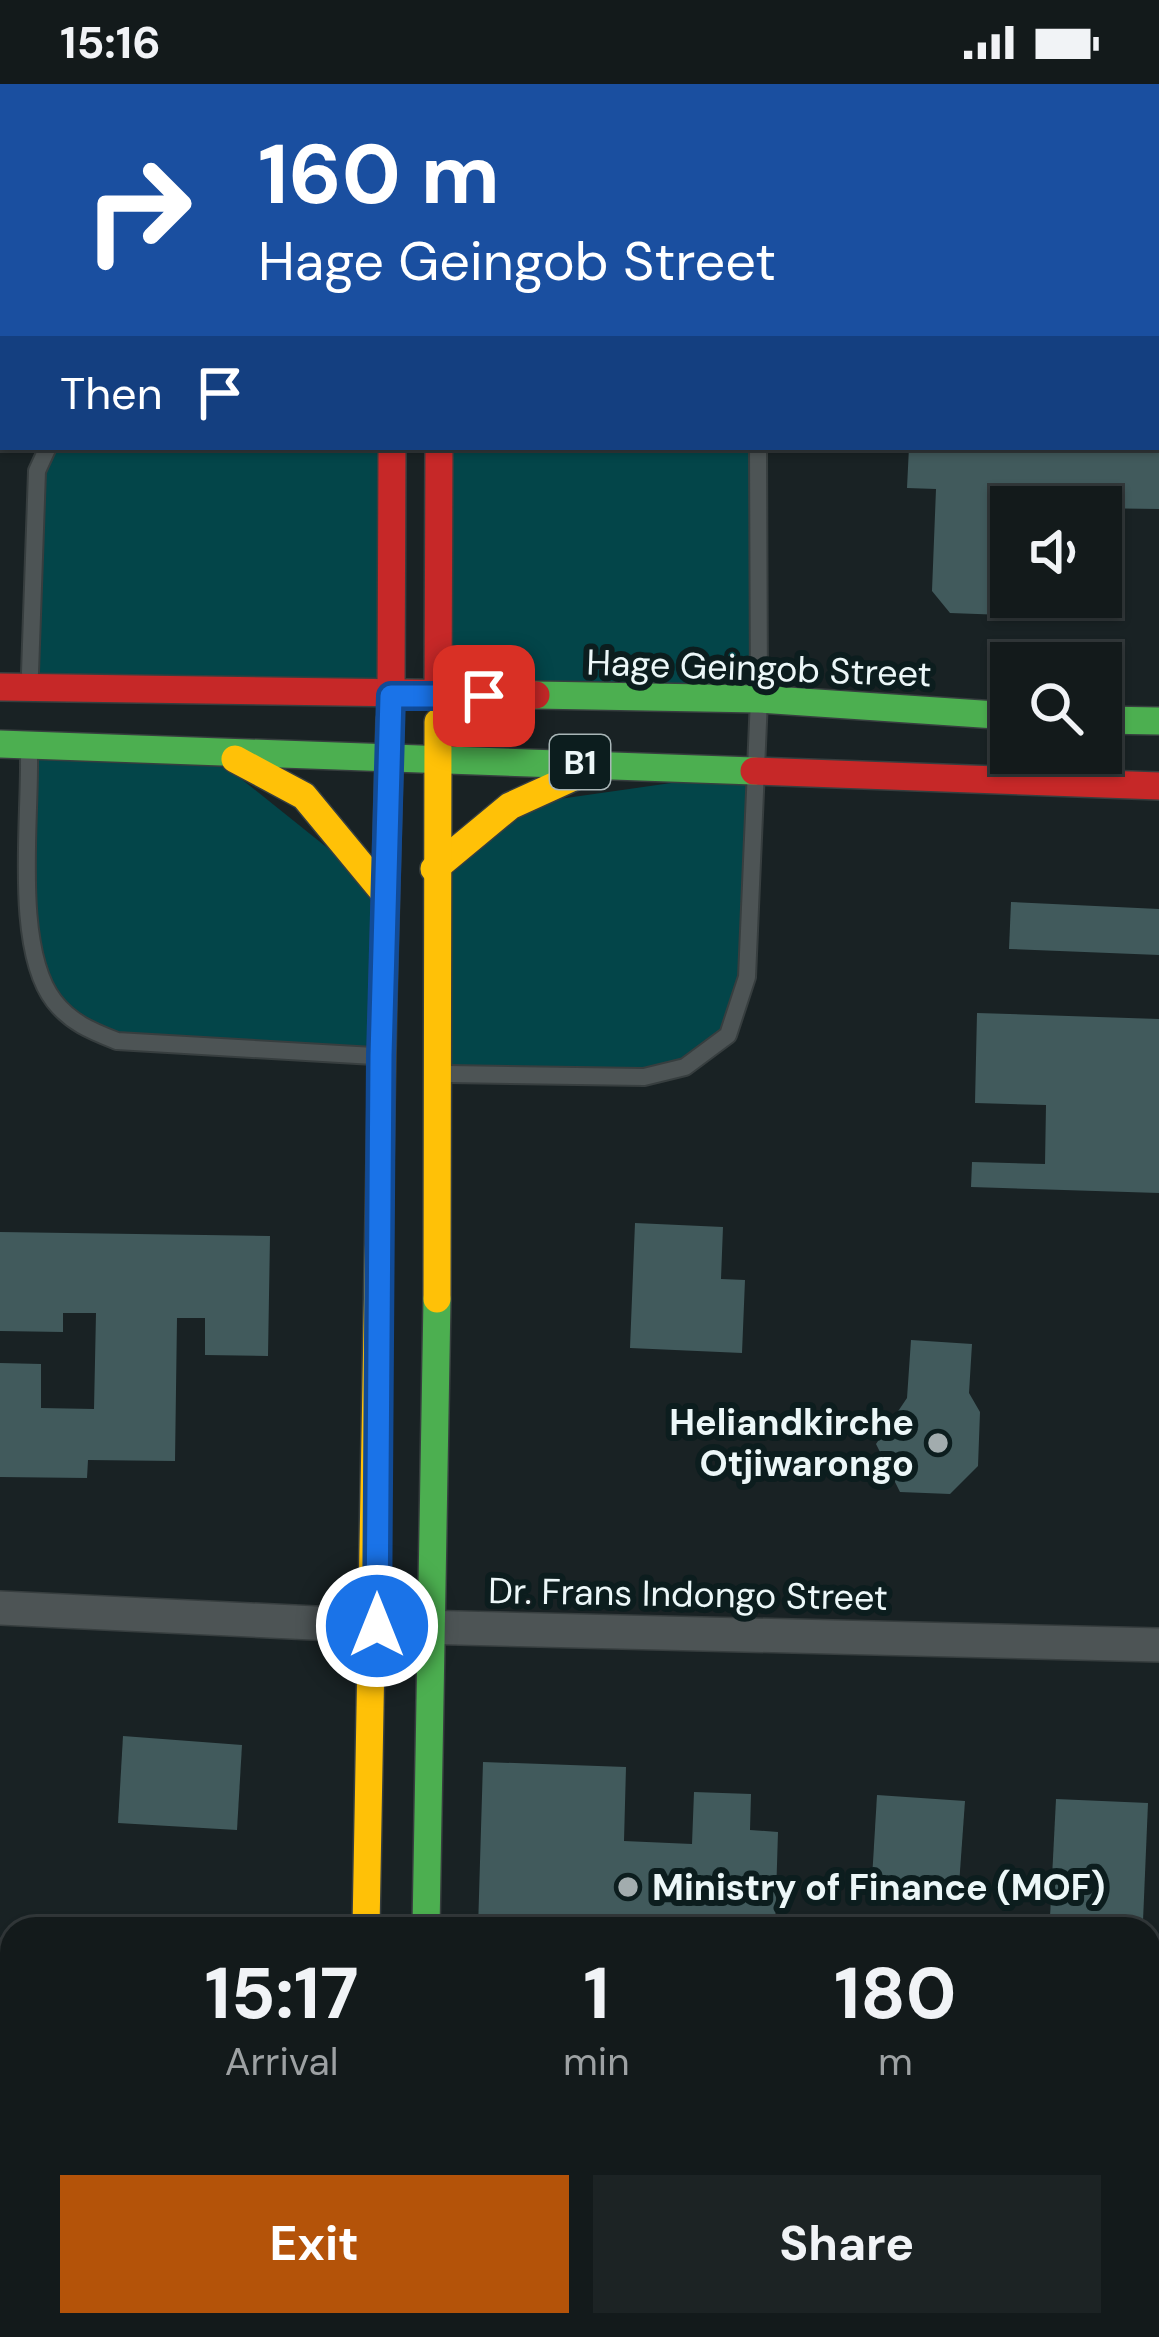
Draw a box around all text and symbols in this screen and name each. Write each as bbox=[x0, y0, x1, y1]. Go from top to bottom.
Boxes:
text: 15:16 bbox=[60, 13, 161, 72]
text: 160 m bbox=[258, 120, 500, 229]
icon: right bbox=[60, 132, 216, 288]
text: Hage Geingob Street bbox=[258, 226, 776, 297]
icon: arrive bbox=[187, 360, 253, 426]
text: Then bbox=[60, 364, 163, 423]
map controls bbox=[990, 486, 1122, 774]
button: sound bbox=[990, 486, 1122, 618]
street label: Hage Geingob Street bbox=[586, 638, 932, 698]
button: search bbox=[990, 642, 1122, 774]
pin bbox=[433, 645, 535, 747]
icon: arrive bbox=[451, 663, 517, 729]
road number: B1 bbox=[550, 735, 610, 789]
place label: Heliandkirche Otjiwarongo bbox=[669, 1399, 914, 1487]
marker: Heliandkirche Otjiwarongo bbox=[925, 1430, 951, 1456]
position arrow bbox=[314, 1563, 440, 1689]
street label: Dr. Frans Indongo Street bbox=[488, 1567, 888, 1621]
place label: Ministry of Finance (MOF) bbox=[652, 1864, 1105, 1911]
marker: Ministry of Finance (MOF) bbox=[615, 1874, 641, 1900]
text: 15:17 bbox=[204, 1947, 359, 2040]
text: 1 bbox=[583, 1947, 609, 2040]
text: 180 bbox=[834, 1947, 957, 2040]
text: Arrival bbox=[225, 2036, 338, 2087]
text: min bbox=[563, 2036, 630, 2087]
text: m bbox=[878, 2036, 913, 2087]
button: Exit bbox=[60, 2175, 569, 2313]
button: Share bbox=[593, 2175, 1101, 2313]

